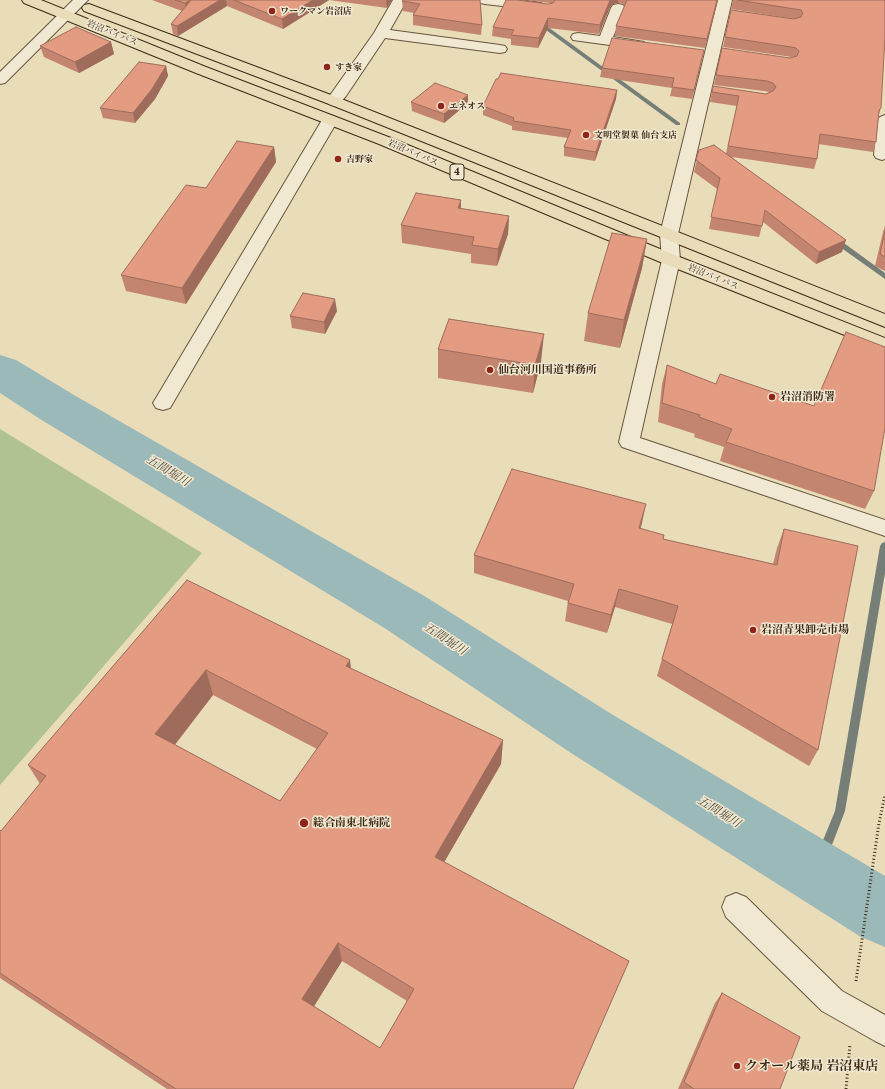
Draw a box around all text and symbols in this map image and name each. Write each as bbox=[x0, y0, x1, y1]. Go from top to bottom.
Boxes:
marker: ワークマン岩沼店 bbox=[267, 6, 277, 16]
place label: ワークマン岩沼店 bbox=[280, 6, 352, 16]
street label: 岩沼バイパス bbox=[85, 18, 139, 48]
marker: すき家 bbox=[322, 62, 332, 72]
place label: すき家 bbox=[335, 62, 362, 72]
marker: エネオス bbox=[436, 101, 446, 111]
place label: エネオス bbox=[449, 101, 485, 111]
marker: 文明堂製菓 仙台支店 bbox=[581, 130, 591, 140]
place label: 文明堂製菓 仙台支店 bbox=[594, 130, 677, 140]
street label: 岩沼バイパス bbox=[386, 137, 440, 169]
marker: 吉野家 bbox=[333, 154, 343, 164]
place label: 吉野家 bbox=[346, 154, 373, 164]
road number: 4 bbox=[450, 164, 464, 180]
street label: 岩沼バイパス bbox=[686, 262, 740, 292]
place label: 仙台河川国道事務所 bbox=[498, 363, 597, 377]
marker: 仙台河川国道事務所 bbox=[485, 365, 495, 375]
place label: 岩沼消防署 bbox=[780, 390, 835, 404]
marker: 岩沼消防署 bbox=[767, 392, 777, 402]
water label: 五間堀川 bbox=[144, 452, 192, 490]
water label: 五間堀川 bbox=[421, 620, 469, 658]
place label: 岩沼青果卸売市場 bbox=[761, 623, 849, 637]
marker: 岩沼青果卸売市場 bbox=[748, 625, 758, 635]
water label: 五間堀川 bbox=[695, 793, 743, 831]
place label: 総合南東北病院 bbox=[313, 816, 390, 830]
marker: 総合南東北病院 bbox=[298, 817, 310, 829]
place label: クオール薬局 岩沼東店 bbox=[745, 1058, 878, 1074]
marker: クオール薬局 岩沼東店 bbox=[732, 1061, 742, 1071]

